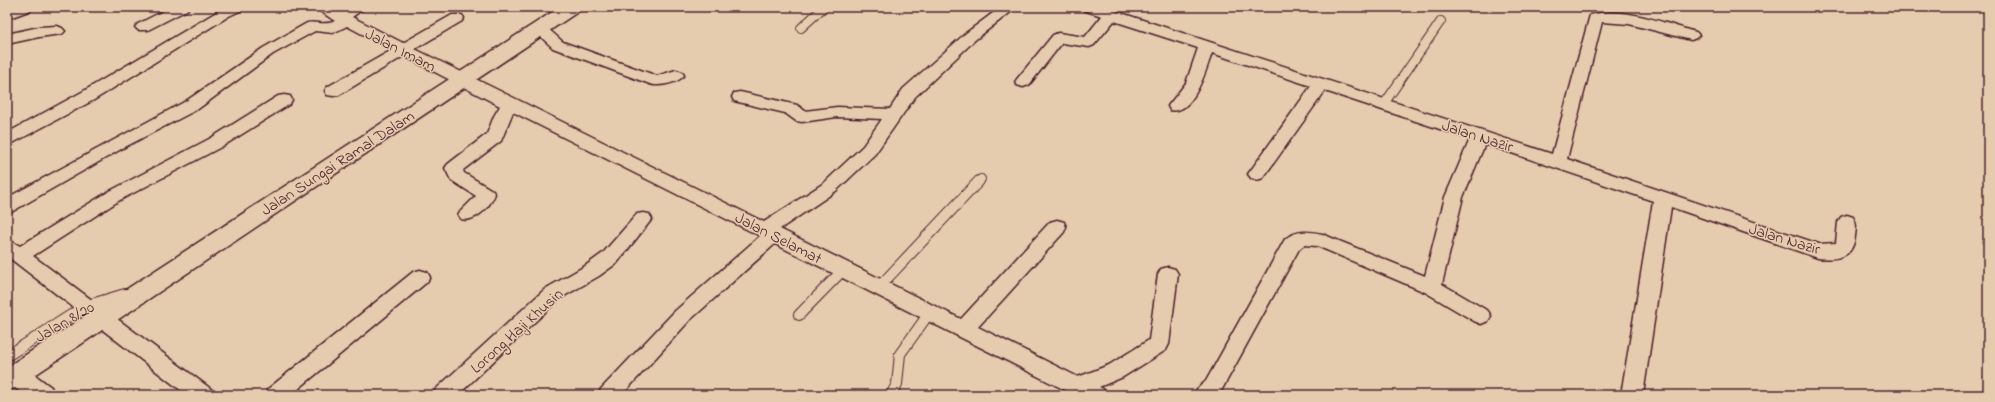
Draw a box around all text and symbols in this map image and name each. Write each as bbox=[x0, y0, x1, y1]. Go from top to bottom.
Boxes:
street label: Jalan Imam bbox=[360, 23, 440, 79]
street label: Jalan Sungai Ramal Dalam bbox=[256, 105, 420, 222]
street label: Jalan Nazir bbox=[1439, 114, 1516, 160]
street label: Jalan Selamat bbox=[730, 207, 826, 271]
street label: Jalan Nazir bbox=[1746, 218, 1823, 262]
street label: Lorong Haji Khusin bbox=[465, 283, 569, 380]
street label: Jalan 8/20 bbox=[31, 296, 99, 349]

